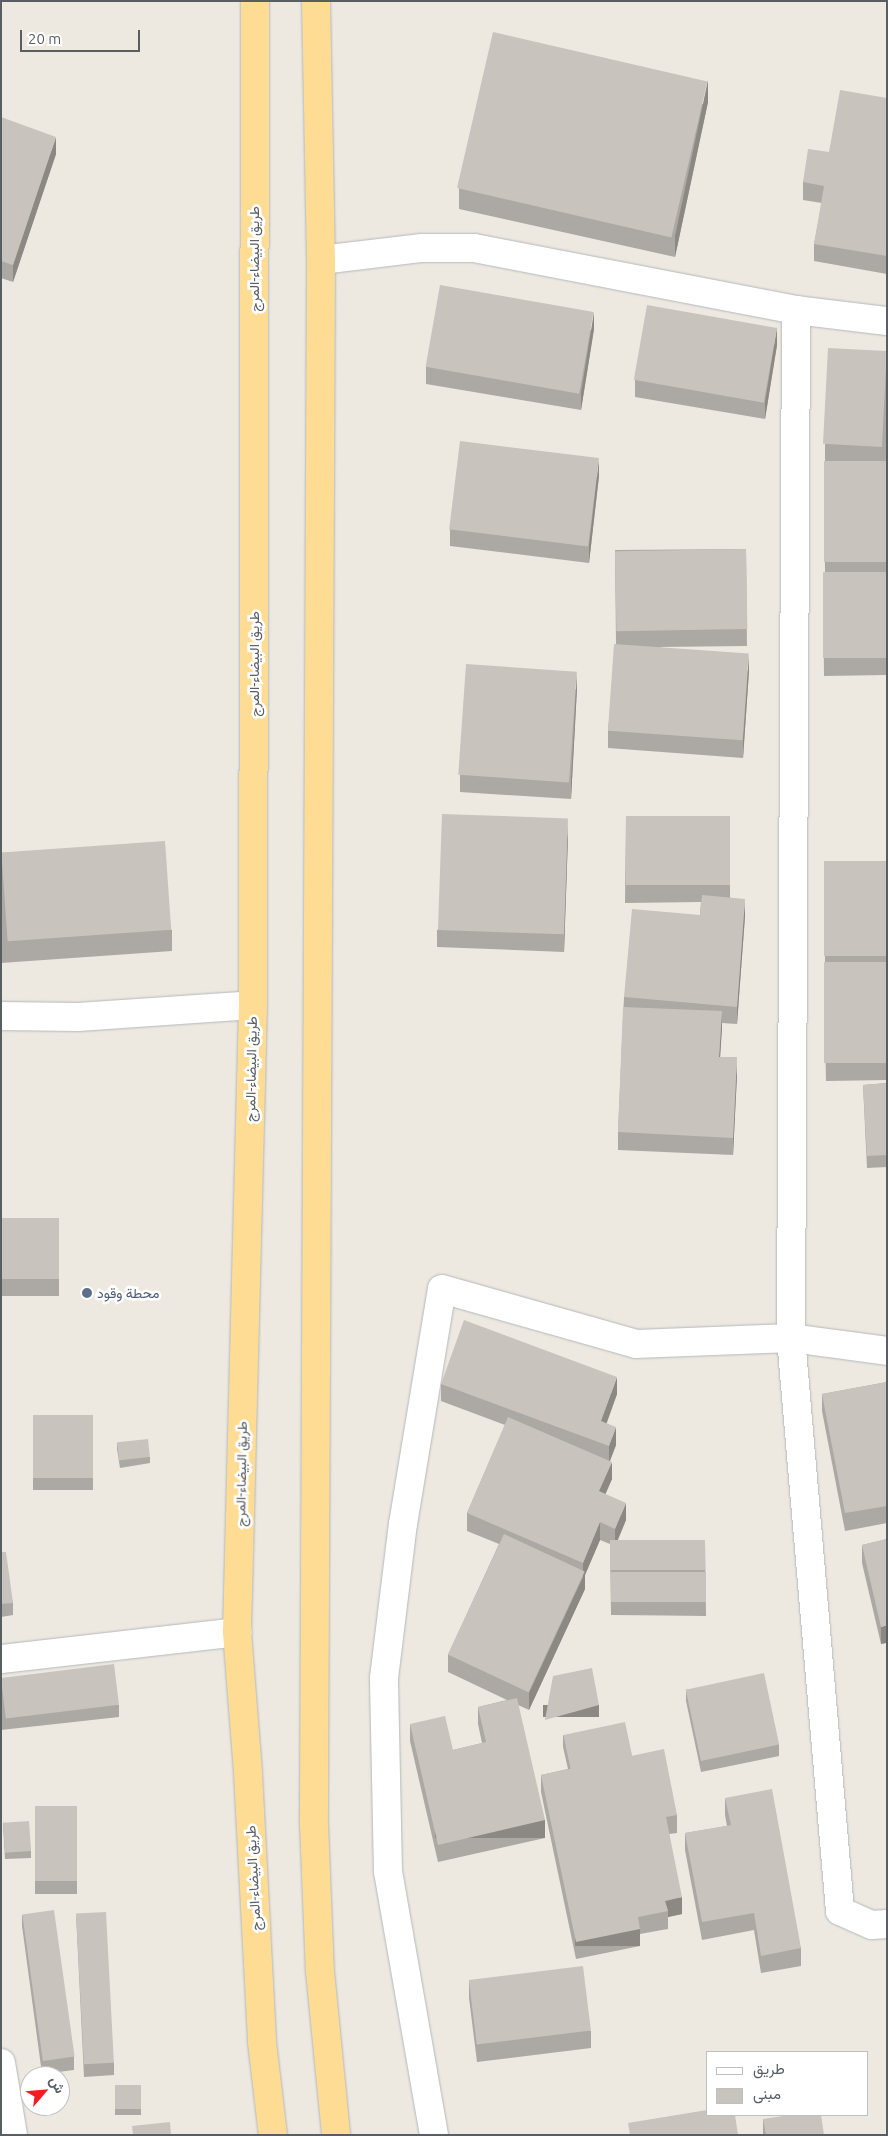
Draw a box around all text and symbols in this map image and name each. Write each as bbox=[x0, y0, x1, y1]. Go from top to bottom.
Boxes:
scale bar bbox=[22, 20, 142, 52]
text: 20 m bbox=[28, 30, 61, 47]
street label: طريق البيضاء-المرج bbox=[246, 206, 262, 312]
street label: طريق البيضاء-المرج bbox=[246, 611, 262, 717]
street label: طريق البيضاء-المرج bbox=[242, 1016, 260, 1122]
place label: محطة وقود bbox=[97, 1285, 159, 1301]
marker: محطة وقود bbox=[81, 1287, 93, 1299]
street label: طريق البيضاء-المرج bbox=[232, 1421, 250, 1527]
street label: طريق البيضاء-المرج bbox=[242, 1825, 264, 1931]
legend bbox=[706, 2051, 868, 2116]
text: طريق bbox=[753, 2060, 785, 2077]
north arrow bbox=[20, 2066, 70, 2116]
text: ش bbox=[47, 2074, 68, 2096]
text: مبنى bbox=[753, 2085, 781, 2102]

